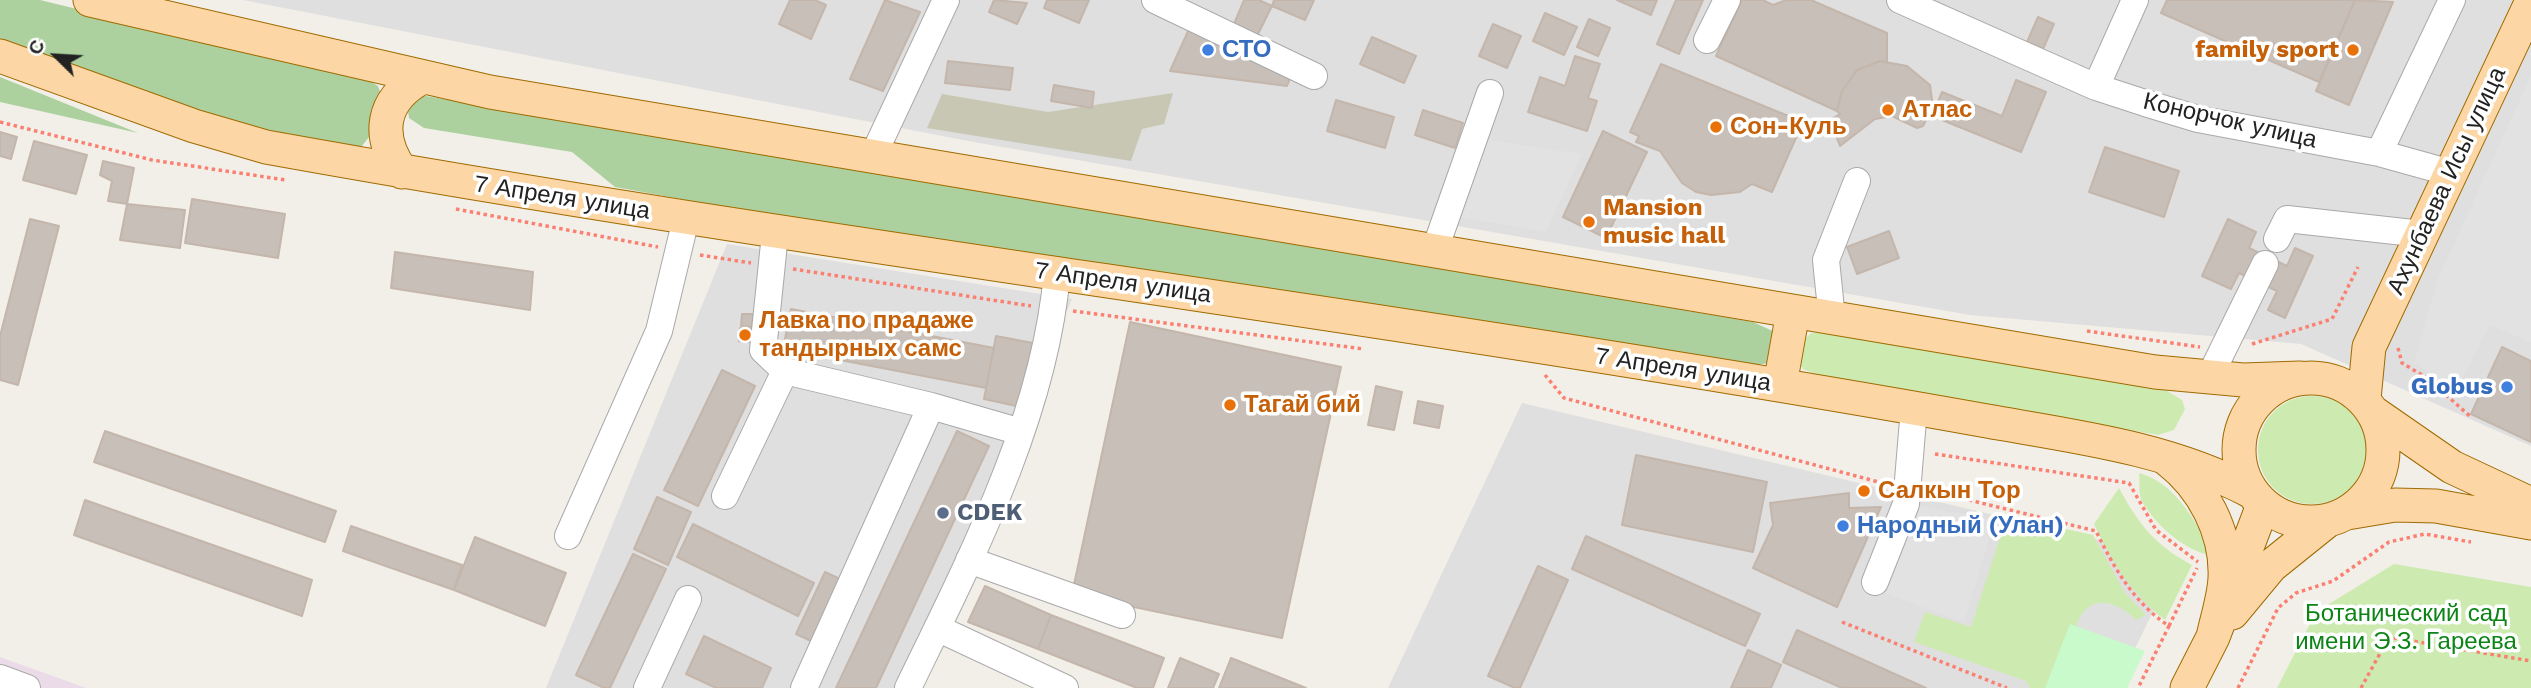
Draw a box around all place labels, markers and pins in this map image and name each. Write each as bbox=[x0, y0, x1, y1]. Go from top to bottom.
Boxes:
place label: СТО bbox=[1222, 36, 1271, 64]
place label: family sport bbox=[2195, 36, 2339, 64]
marker: СТО bbox=[1200, 42, 1216, 58]
marker: family sport bbox=[2345, 42, 2361, 58]
place label: Атлас bbox=[1902, 96, 1972, 124]
marker: Атлас bbox=[1880, 102, 1896, 118]
place label: Сон-Куль bbox=[1730, 113, 1847, 141]
marker: Сон-Куль bbox=[1708, 119, 1724, 135]
place label: Mansion music hall bbox=[1603, 194, 1725, 250]
marker: Mansion music hall bbox=[1581, 214, 1597, 230]
place label: Лавка по прадаже тандырных самс bbox=[759, 307, 974, 363]
marker: Лавка по прадаже тандырных самс bbox=[737, 327, 753, 343]
place label: Globus bbox=[2411, 373, 2493, 401]
marker: Globus bbox=[2499, 379, 2515, 395]
place label: Тагай бий bbox=[1244, 391, 1361, 419]
marker: Тагай бий bbox=[1222, 397, 1238, 413]
place label: Салкын Тор bbox=[1878, 477, 2021, 505]
marker: Салкын Тор bbox=[1856, 483, 1872, 499]
place label: CDEK bbox=[957, 499, 1022, 527]
marker: CDEK bbox=[935, 505, 951, 521]
place label: Народный (Улан) bbox=[1857, 512, 2064, 540]
marker: Народный (Улан) bbox=[1835, 518, 1851, 534]

